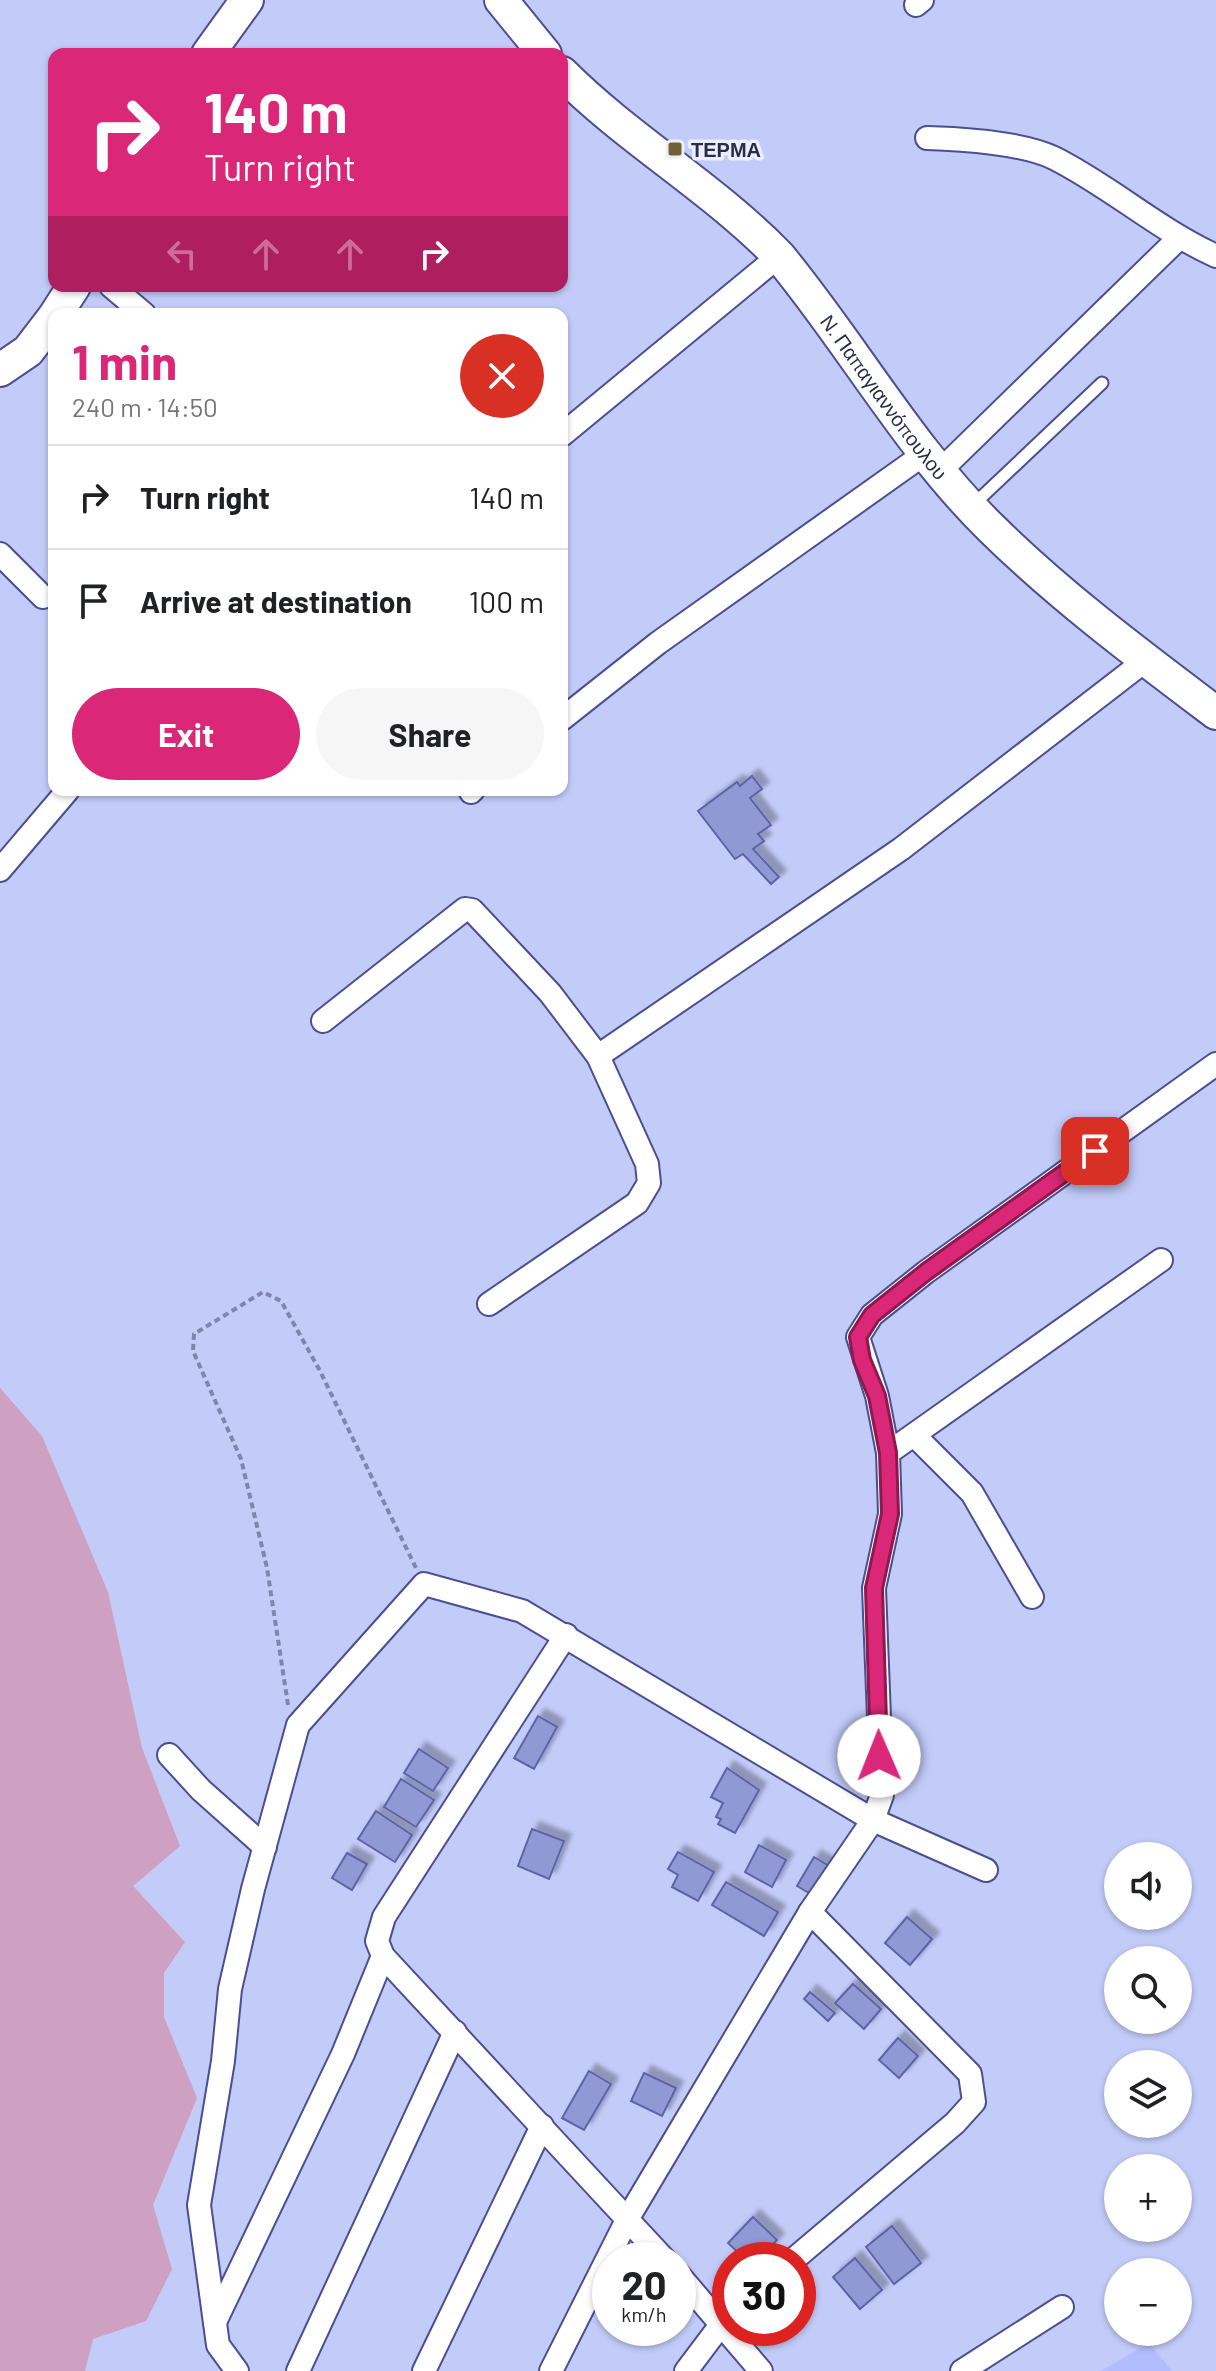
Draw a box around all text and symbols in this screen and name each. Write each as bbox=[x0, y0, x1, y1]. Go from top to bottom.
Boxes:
text: 140 m bbox=[204, 77, 348, 144]
icon: right bbox=[72, 80, 176, 184]
place label: ΤΕΡΜΑ bbox=[691, 137, 761, 161]
marker: ΤΕΡΜΑ bbox=[666, 140, 684, 158]
text: Turn right bbox=[204, 145, 356, 188]
icon: left bbox=[160, 232, 204, 276]
icon: ahead bbox=[244, 232, 288, 276]
icon: ahead bbox=[328, 232, 372, 276]
icon: right bbox=[412, 232, 456, 276]
street label: Ν. Παπαγιαννόπουλου bbox=[816, 310, 953, 484]
text: 1 min bbox=[72, 332, 177, 390]
button: close bbox=[460, 334, 544, 418]
text: 240 m · 14:50 bbox=[72, 391, 218, 422]
icon: right bbox=[72, 475, 116, 519]
text: Turn right bbox=[140, 479, 270, 515]
text: 140 m bbox=[469, 479, 544, 515]
icon: arrive bbox=[72, 579, 116, 623]
text: Arrive at destination bbox=[140, 583, 412, 619]
text: 100 m bbox=[469, 583, 544, 619]
button: Exit bbox=[72, 688, 300, 780]
button: Share bbox=[316, 688, 544, 780]
pin bbox=[1061, 1117, 1129, 1185]
icon: arrive bbox=[1073, 1129, 1117, 1173]
position arrow bbox=[837, 1714, 921, 1798]
map controls bbox=[1104, 1842, 1192, 2346]
button: sound bbox=[1104, 1842, 1192, 1930]
button: search bbox=[1104, 1946, 1192, 2034]
button: layers bbox=[1104, 2050, 1192, 2138]
button: + bbox=[1104, 2154, 1192, 2242]
speed limit sign: 30 bbox=[712, 2242, 816, 2346]
button: − bbox=[1104, 2258, 1192, 2346]
text: 20 bbox=[621, 2260, 667, 2308]
text: km/h bbox=[621, 2302, 667, 2326]

